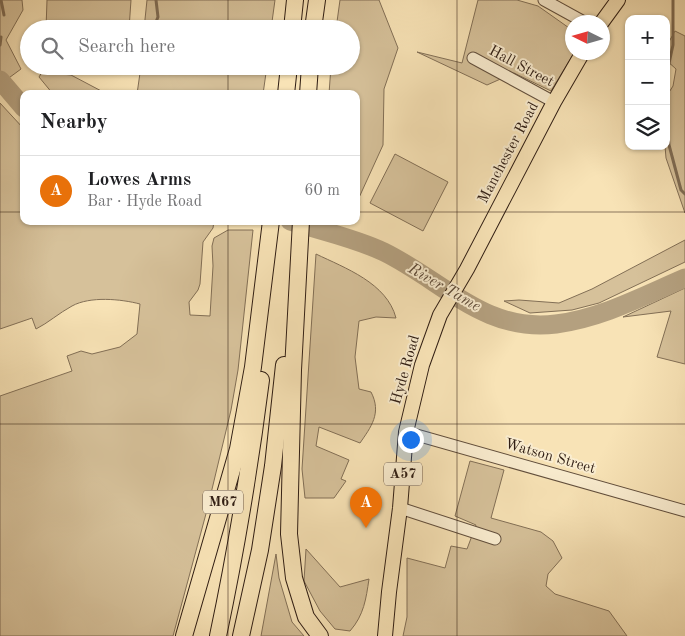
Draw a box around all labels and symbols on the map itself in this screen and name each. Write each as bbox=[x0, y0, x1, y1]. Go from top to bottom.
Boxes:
north arrow bbox=[565, 15, 610, 60]
street label: Hall Street bbox=[486, 44, 556, 90]
street label: Manchester Road bbox=[476, 100, 542, 206]
water label: River Tame bbox=[404, 260, 483, 315]
street label: Hyde Road bbox=[389, 333, 423, 406]
your location bbox=[398, 427, 424, 453]
street label: Watson Street bbox=[503, 437, 597, 477]
road number: A57 bbox=[384, 462, 422, 486]
pin: A bbox=[350, 487, 382, 528]
road number: M67 bbox=[203, 491, 243, 514]

